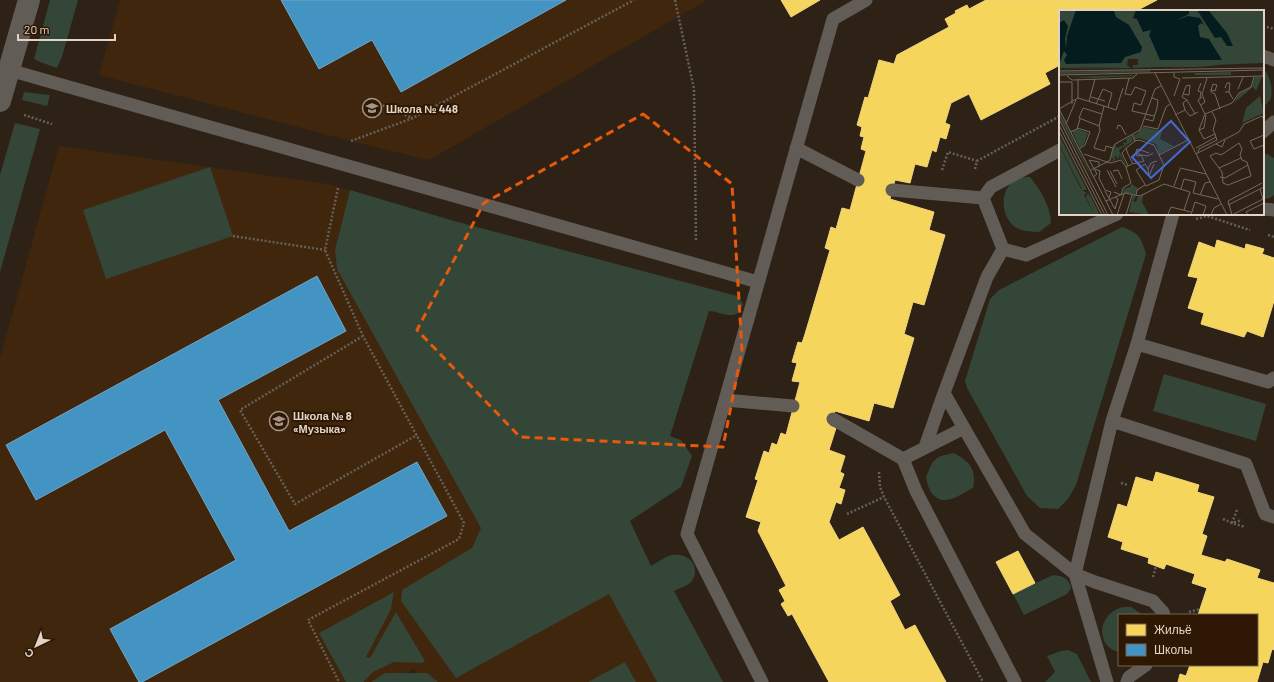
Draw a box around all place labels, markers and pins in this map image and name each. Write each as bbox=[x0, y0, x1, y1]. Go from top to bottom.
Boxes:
school or university icon: Школа № 448 bbox=[361, 97, 383, 119]
place label: Школа № 448 bbox=[386, 102, 458, 115]
place label: Школа № 8 «Музыка» bbox=[293, 409, 352, 435]
school or university icon: Школа № 8 «Музыка» bbox=[268, 410, 290, 432]

